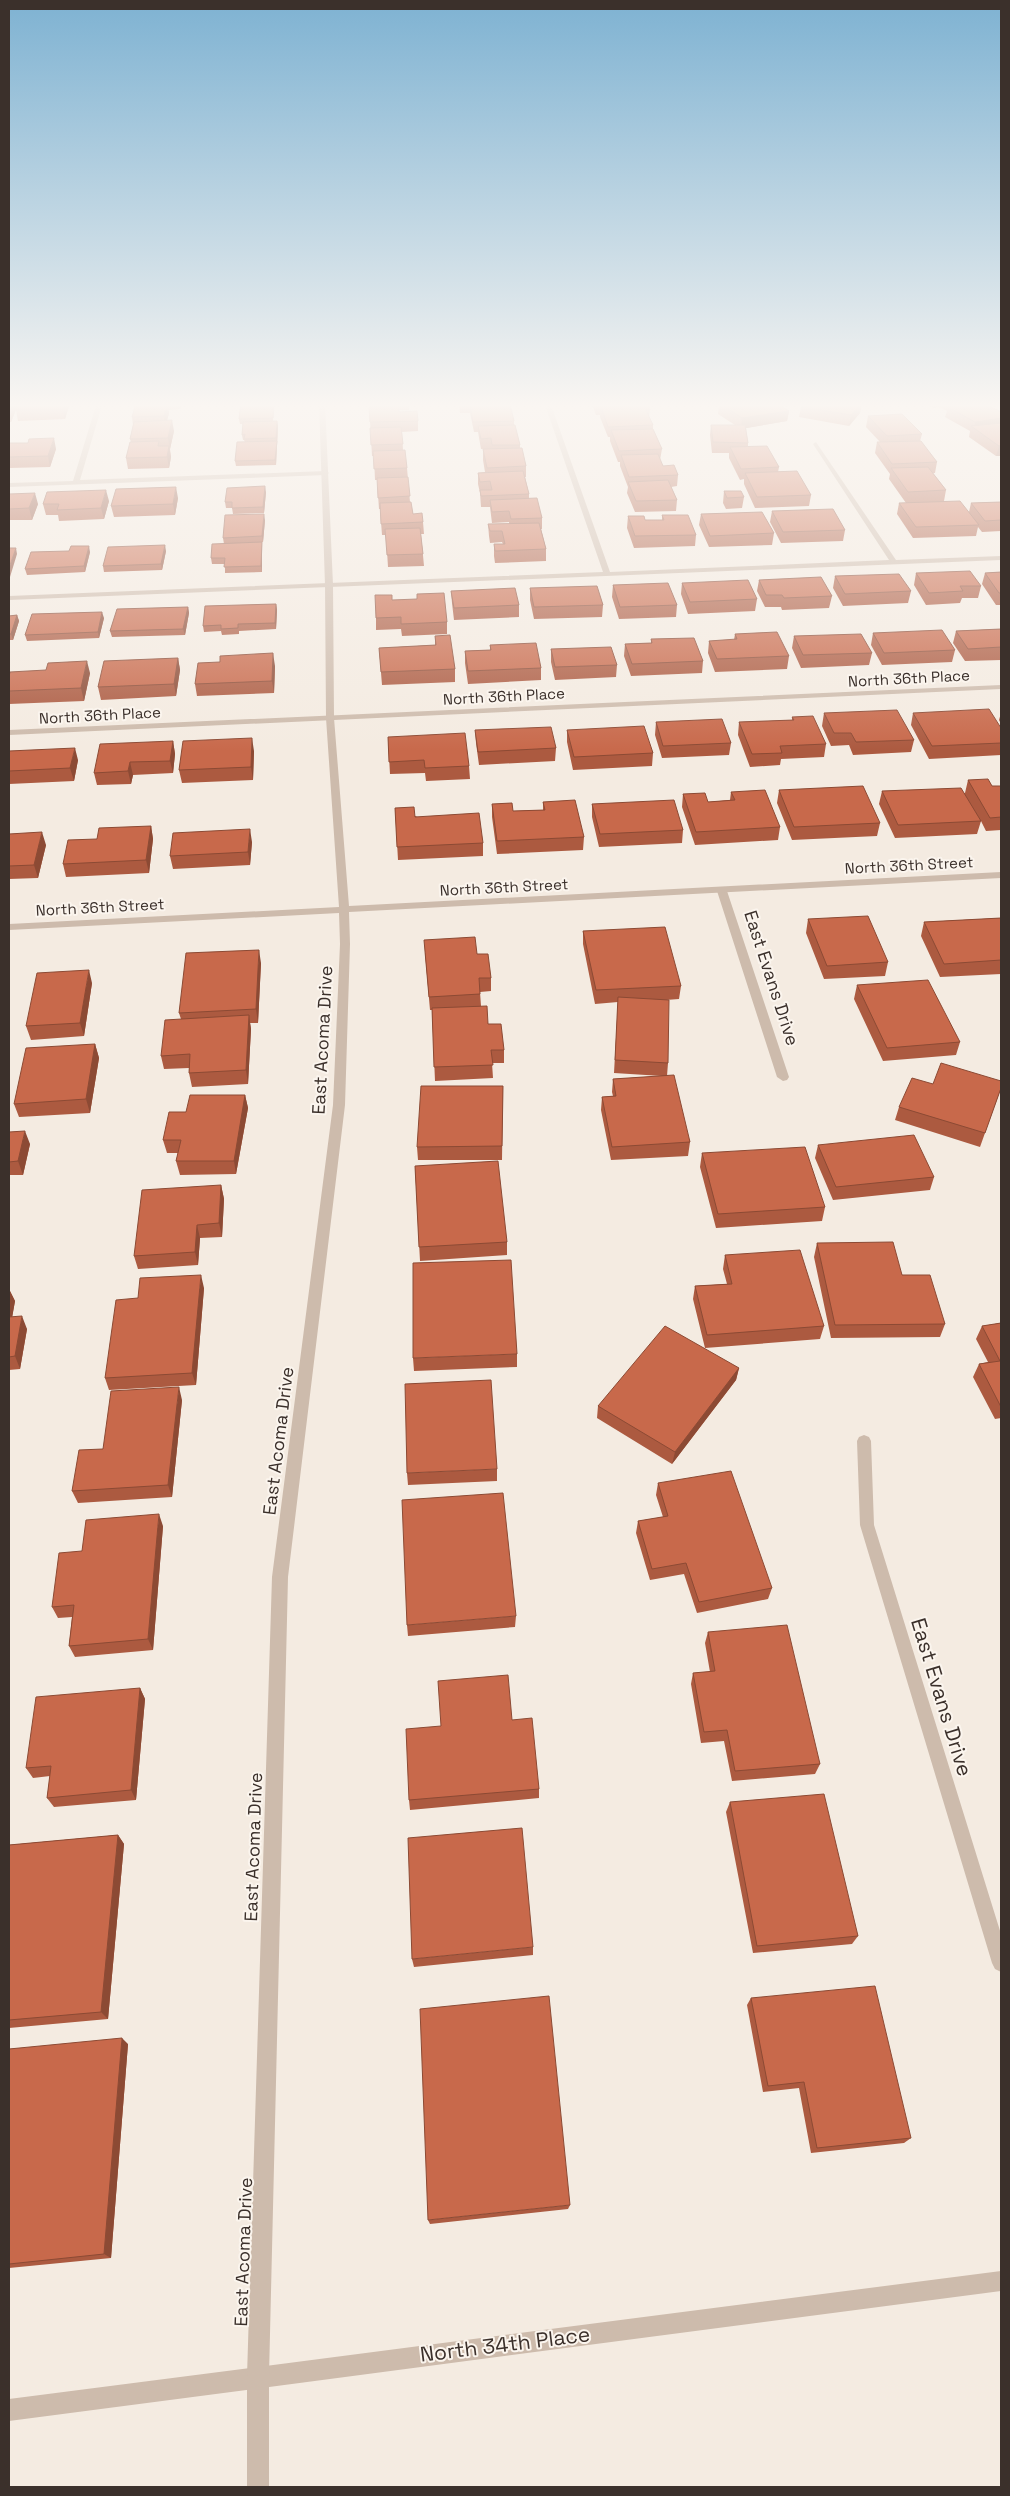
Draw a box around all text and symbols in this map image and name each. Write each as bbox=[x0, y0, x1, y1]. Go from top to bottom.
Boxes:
street label: North 36th Place bbox=[848, 665, 971, 691]
street label: North 36th Place bbox=[443, 683, 566, 709]
street label: North 36th Place bbox=[39, 702, 162, 728]
street label: North 36th Street bbox=[844, 852, 974, 878]
street label: North 36th Street bbox=[439, 874, 569, 900]
street label: North 36th Street bbox=[35, 894, 165, 920]
street label: East Evans Drive bbox=[739, 908, 805, 1048]
street label: East Acoma Drive bbox=[307, 965, 337, 1115]
street label: East Acoma Drive bbox=[257, 1366, 299, 1516]
street label: East Evans Drive bbox=[905, 1615, 979, 1779]
street label: East Acoma Drive bbox=[239, 1772, 267, 1922]
street label: East Acoma Drive bbox=[229, 2177, 257, 2327]
street label: North 34th Place bbox=[418, 2320, 592, 2368]

